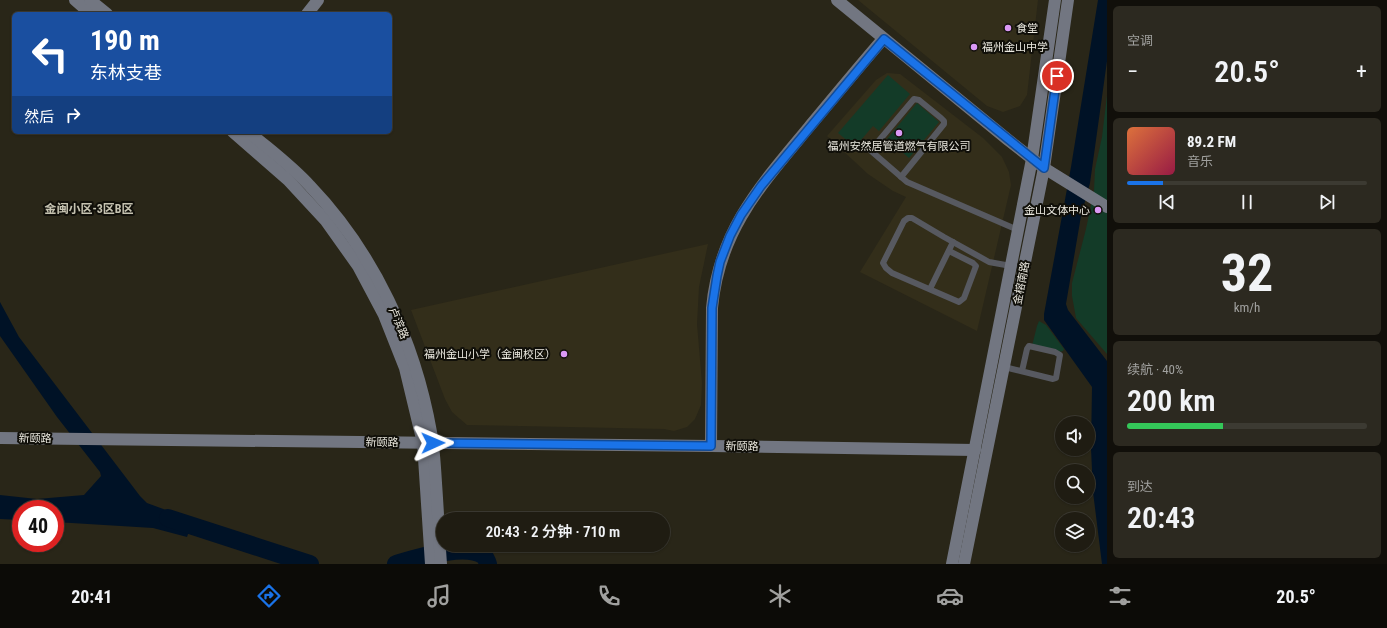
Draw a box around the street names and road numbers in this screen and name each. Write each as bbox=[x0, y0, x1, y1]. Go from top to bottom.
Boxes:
street label: 金榕南路 bbox=[1011, 260, 1032, 306]
street label: 卢滨路 bbox=[386, 305, 411, 341]
street label: 新颐路 bbox=[18, 432, 52, 445]
street label: 新颐路 bbox=[365, 436, 399, 449]
street label: 新颐路 bbox=[725, 440, 759, 453]

